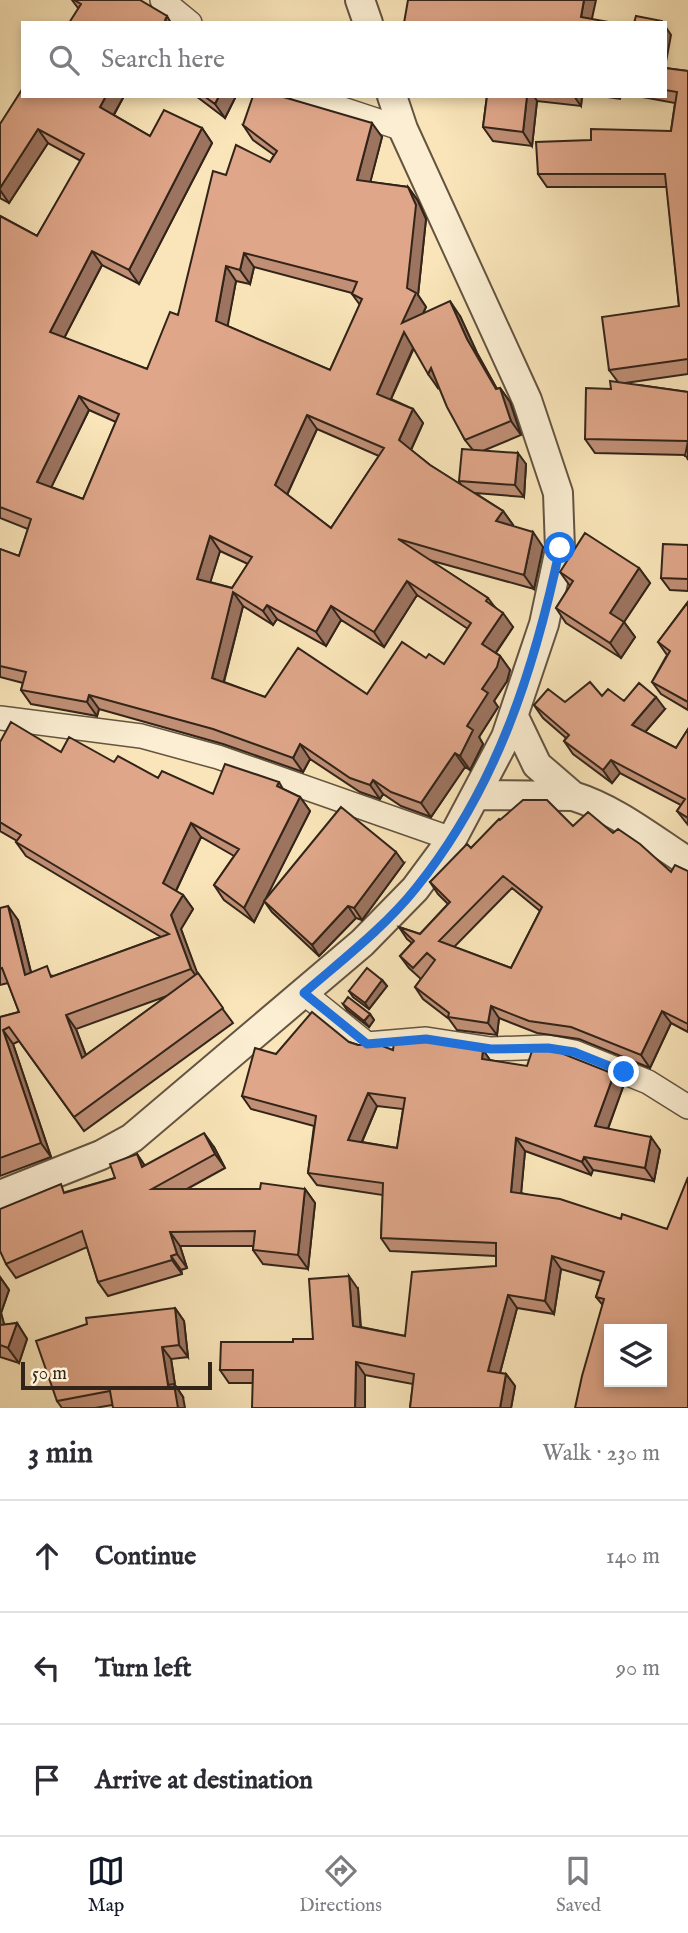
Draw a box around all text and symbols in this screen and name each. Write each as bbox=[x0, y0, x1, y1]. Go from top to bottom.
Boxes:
search box bbox=[21, 21, 667, 98]
icon: search bbox=[45, 41, 83, 79]
text: Search here bbox=[101, 43, 225, 76]
route start bbox=[544, 532, 575, 563]
route end bbox=[608, 1056, 639, 1087]
map controls bbox=[604, 1324, 667, 1387]
button: layers bbox=[604, 1324, 667, 1387]
scale bar bbox=[21, 1359, 212, 1391]
text: 50 m bbox=[32, 1362, 67, 1386]
text: 3 min bbox=[28, 1435, 93, 1473]
text: Walk · 230 m bbox=[542, 1439, 660, 1468]
icon: ahead bbox=[28, 1537, 66, 1575]
text: Continue bbox=[95, 1540, 196, 1573]
text: 140 m bbox=[606, 1542, 660, 1571]
icon: left bbox=[28, 1649, 66, 1687]
text: Turn left bbox=[95, 1652, 192, 1685]
text: 90 m bbox=[616, 1654, 660, 1683]
icon: arrive bbox=[28, 1761, 66, 1799]
text: Arrive at destination bbox=[95, 1764, 313, 1797]
tab: Map bbox=[87, 1852, 125, 1918]
tab: Directions bbox=[299, 1852, 382, 1918]
tab: Saved bbox=[556, 1852, 601, 1918]

